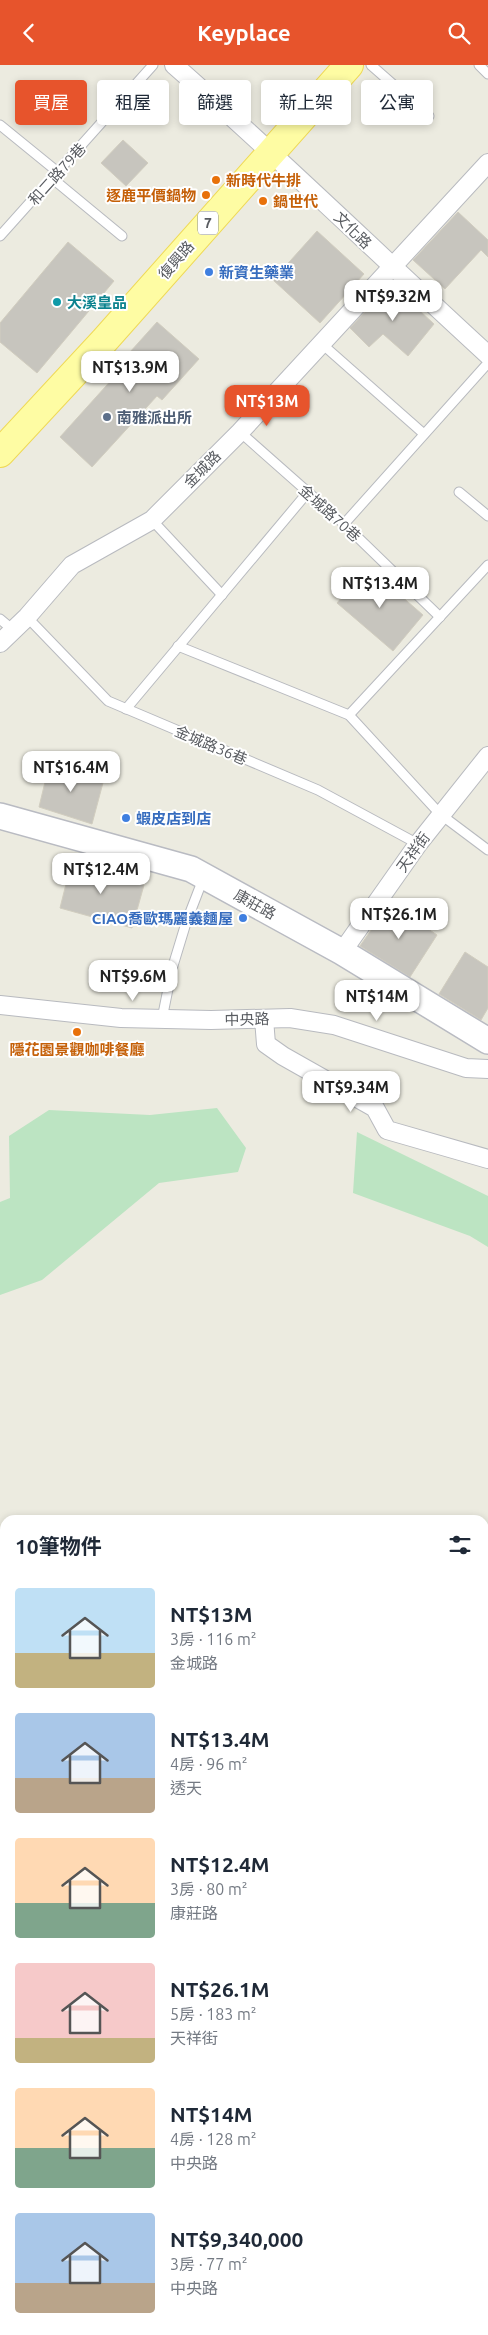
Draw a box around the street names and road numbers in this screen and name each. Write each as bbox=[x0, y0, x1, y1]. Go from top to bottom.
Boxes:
street label: 和二路79巷 bbox=[25, 140, 89, 208]
street label: 文化路 bbox=[331, 208, 375, 252]
road number: 7 bbox=[198, 211, 218, 235]
street label: 復興路 bbox=[155, 237, 197, 283]
street label: 金城路 bbox=[180, 447, 224, 491]
street label: 金城路70巷 bbox=[296, 481, 364, 545]
street label: 金城路36巷 bbox=[172, 722, 250, 768]
street label: 天祥街 bbox=[393, 829, 433, 875]
street label: 康莊路 bbox=[231, 886, 279, 922]
street label: 中央路 bbox=[224, 1010, 270, 1028]

